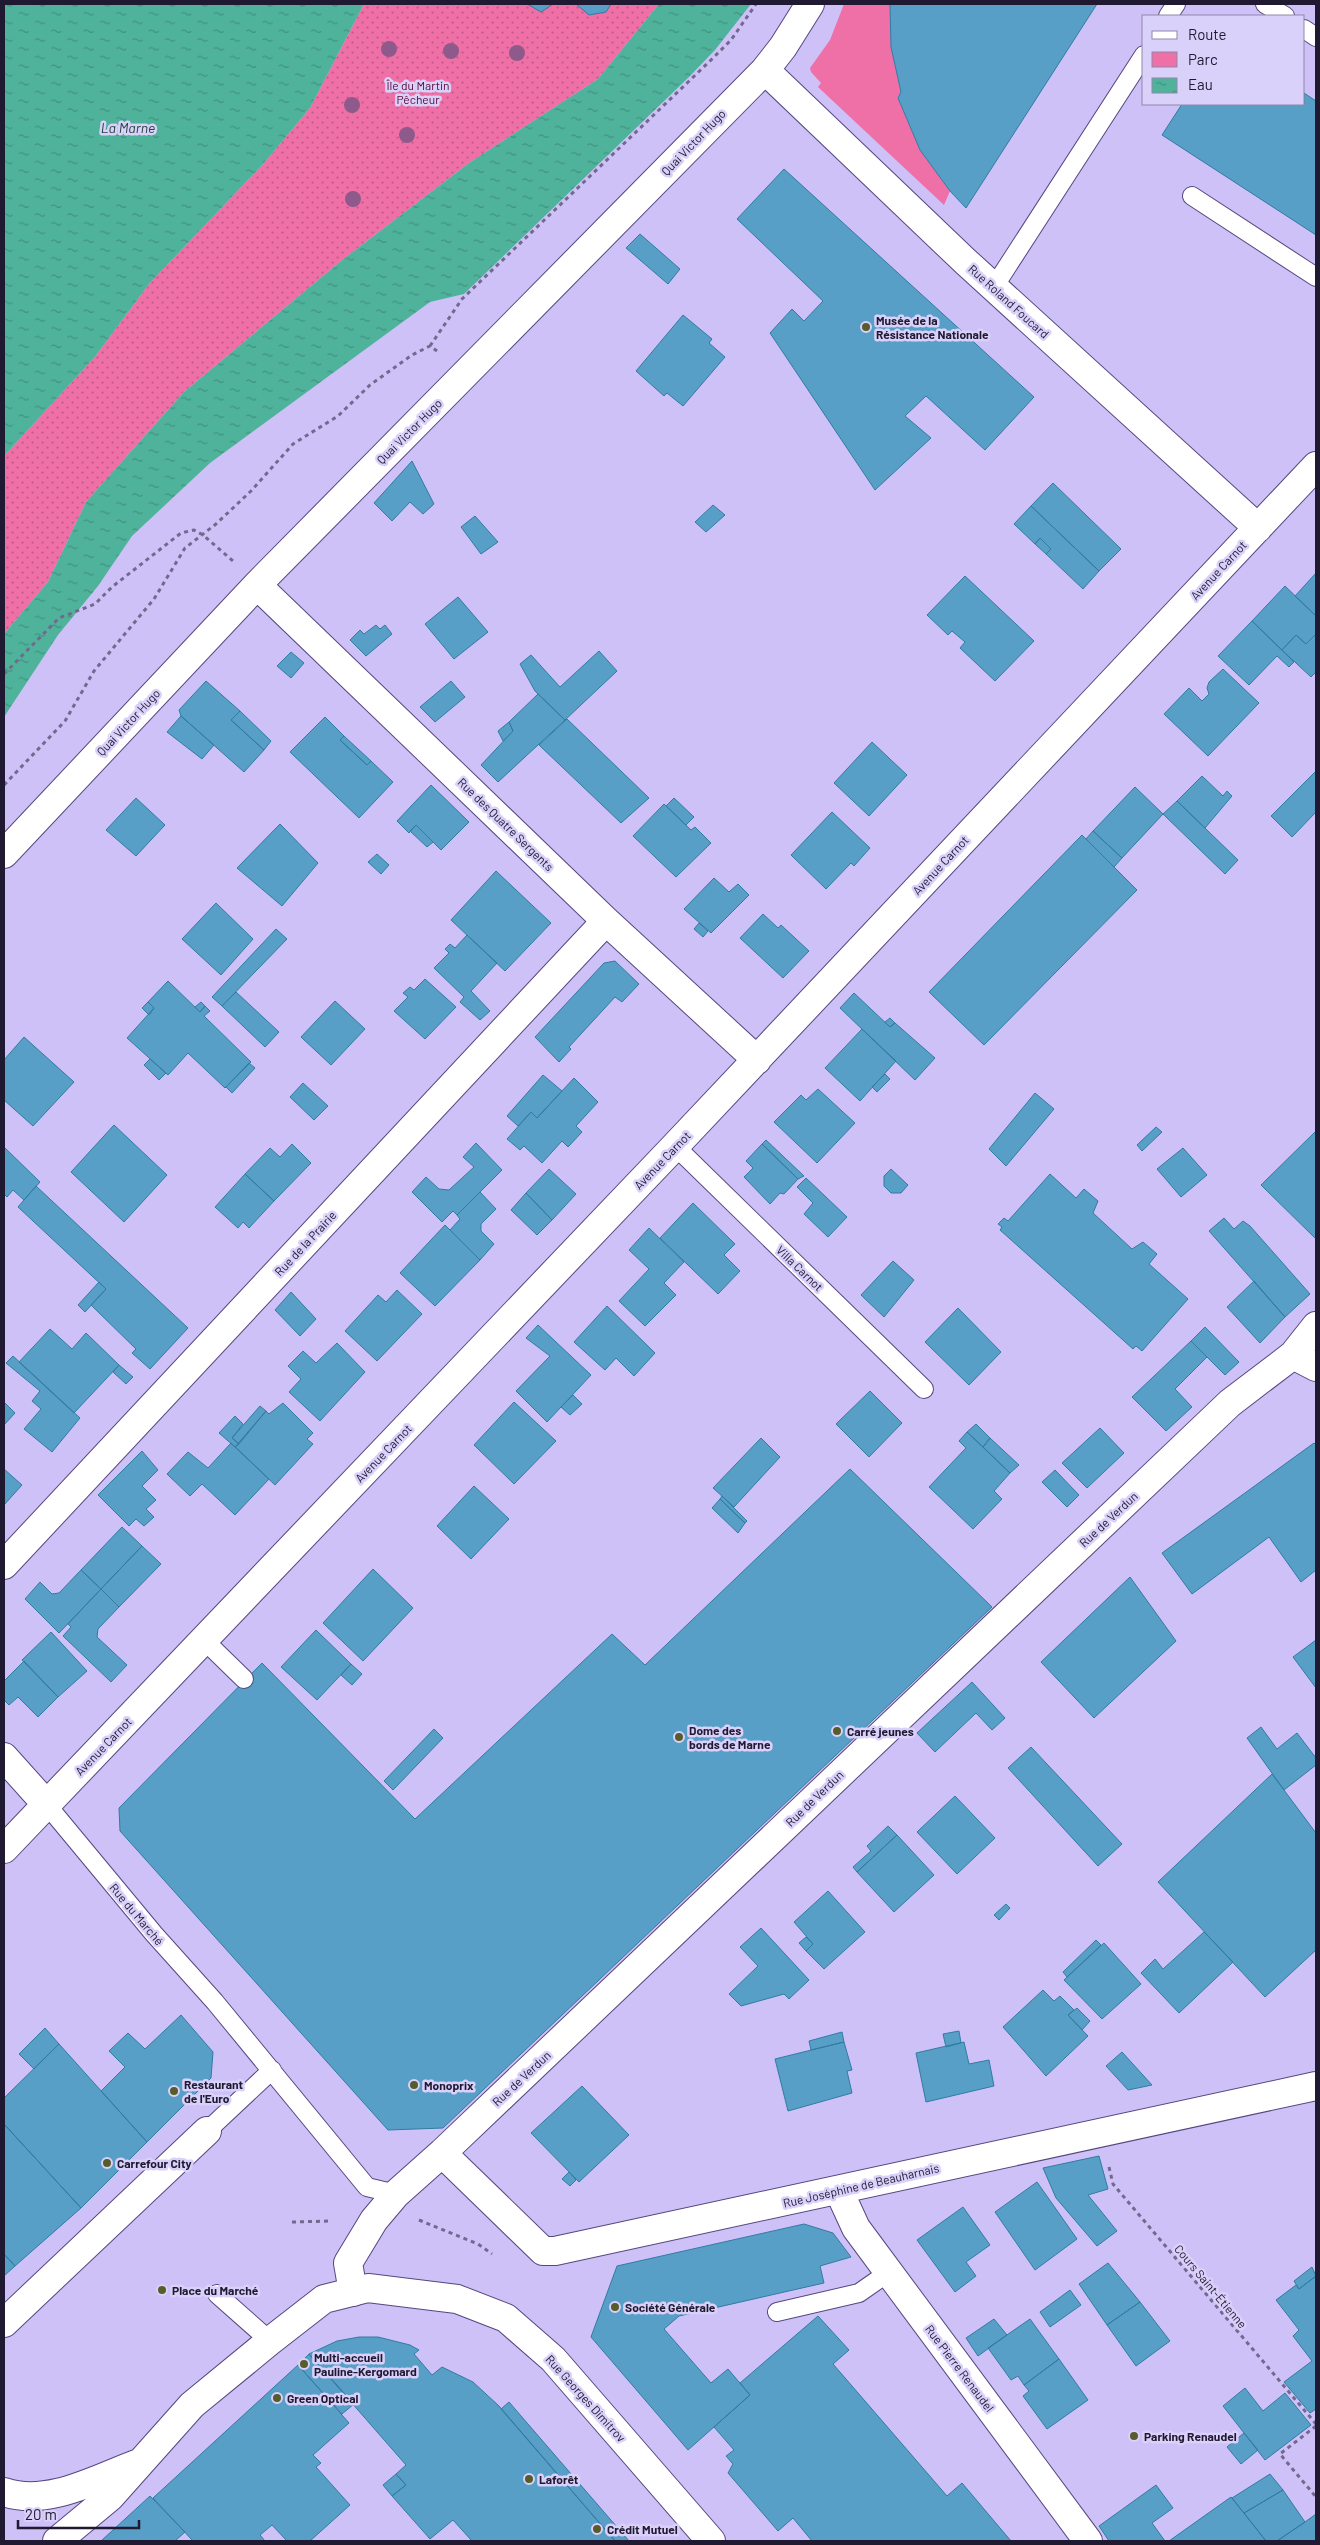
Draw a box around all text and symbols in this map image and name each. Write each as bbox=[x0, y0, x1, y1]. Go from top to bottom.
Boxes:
legend bbox=[1142, 15, 1305, 105]
text: Route bbox=[1188, 25, 1227, 43]
text: Parc bbox=[1188, 50, 1218, 68]
text: Eau bbox=[1188, 75, 1213, 93]
park label: Île du Martin Pêcheur bbox=[386, 78, 450, 106]
street label: Quai Victor Hugo bbox=[658, 106, 728, 178]
water label: La Marne bbox=[101, 119, 155, 136]
street label: Rue Roland Foucard bbox=[966, 261, 1052, 341]
place label: Musée de la Résistance Nationale bbox=[876, 313, 989, 341]
marker: Musée de la Résistance Nationale bbox=[860, 321, 872, 333]
street label: Quai Victor Hugo bbox=[374, 396, 444, 466]
street label: Avenue Carnot bbox=[1187, 538, 1249, 602]
street label: Quai Victor Hugo bbox=[94, 686, 162, 758]
street label: Rue des Quatre Sergents bbox=[455, 775, 557, 873]
street label: Avenue Carnot bbox=[909, 833, 971, 897]
street label: Avenue Carnot bbox=[631, 1128, 693, 1192]
street label: Rue de la Prairie bbox=[271, 1208, 339, 1278]
street label: Villa Carnot bbox=[774, 1242, 826, 1294]
street label: Avenue Carnot bbox=[352, 1421, 414, 1485]
street label: Rue de Verdun bbox=[1076, 1488, 1140, 1550]
street label: Avenue Carnot bbox=[72, 1714, 134, 1778]
place label: Dome des bords de Marne bbox=[689, 1723, 771, 1751]
place label: Carré jeunes bbox=[847, 1724, 914, 1738]
marker: Carré jeunes bbox=[831, 1725, 843, 1737]
marker: Dome des bords de Marne bbox=[673, 1731, 685, 1743]
street label: Rue de Verdun bbox=[782, 1767, 846, 1829]
street label: Rue du Marché bbox=[107, 1880, 167, 1948]
street label: Rue de Verdun bbox=[489, 2047, 553, 2109]
place label: Restaurant de l'Euro bbox=[184, 2077, 244, 2105]
place label: Monoprix bbox=[424, 2078, 474, 2092]
marker: Monoprix bbox=[408, 2079, 420, 2091]
marker: Restaurant de l'Euro bbox=[168, 2085, 180, 2097]
place label: Carrefour City bbox=[117, 2156, 192, 2170]
marker: Carrefour City bbox=[101, 2157, 113, 2169]
street label: Rue Joséphine de Beauharnais bbox=[782, 2160, 941, 2210]
street label: Cours Saint-Étienne bbox=[1172, 2241, 1250, 2331]
place label: Place du Marché bbox=[172, 2283, 259, 2297]
marker: Place du Marché bbox=[156, 2284, 168, 2296]
place label: Société Générale bbox=[625, 2300, 716, 2314]
marker: Société Générale bbox=[609, 2301, 621, 2313]
street label: Rue Pierre Renaudel bbox=[923, 2322, 997, 2414]
place label: Multi-accueil Pauline-Kergomard bbox=[314, 2350, 417, 2378]
street label: Rue Georges Dimitrov bbox=[543, 2352, 629, 2445]
marker: Multi-accueil Pauline-Kergomard bbox=[298, 2358, 310, 2370]
place label: Green Optical bbox=[287, 2391, 359, 2405]
marker: Green Optical bbox=[271, 2392, 283, 2404]
place label: Parking Renaudel bbox=[1144, 2429, 1237, 2443]
marker: Parking Renaudel bbox=[1128, 2430, 1140, 2442]
place label: Laforêt bbox=[539, 2472, 579, 2486]
marker: Laforêt bbox=[523, 2473, 535, 2485]
scale bar bbox=[18, 2498, 139, 2530]
text: 20 m bbox=[25, 2505, 57, 2523]
place label: Crédit Mutuel bbox=[607, 2522, 678, 2536]
marker: Crédit Mutuel bbox=[591, 2523, 603, 2535]

